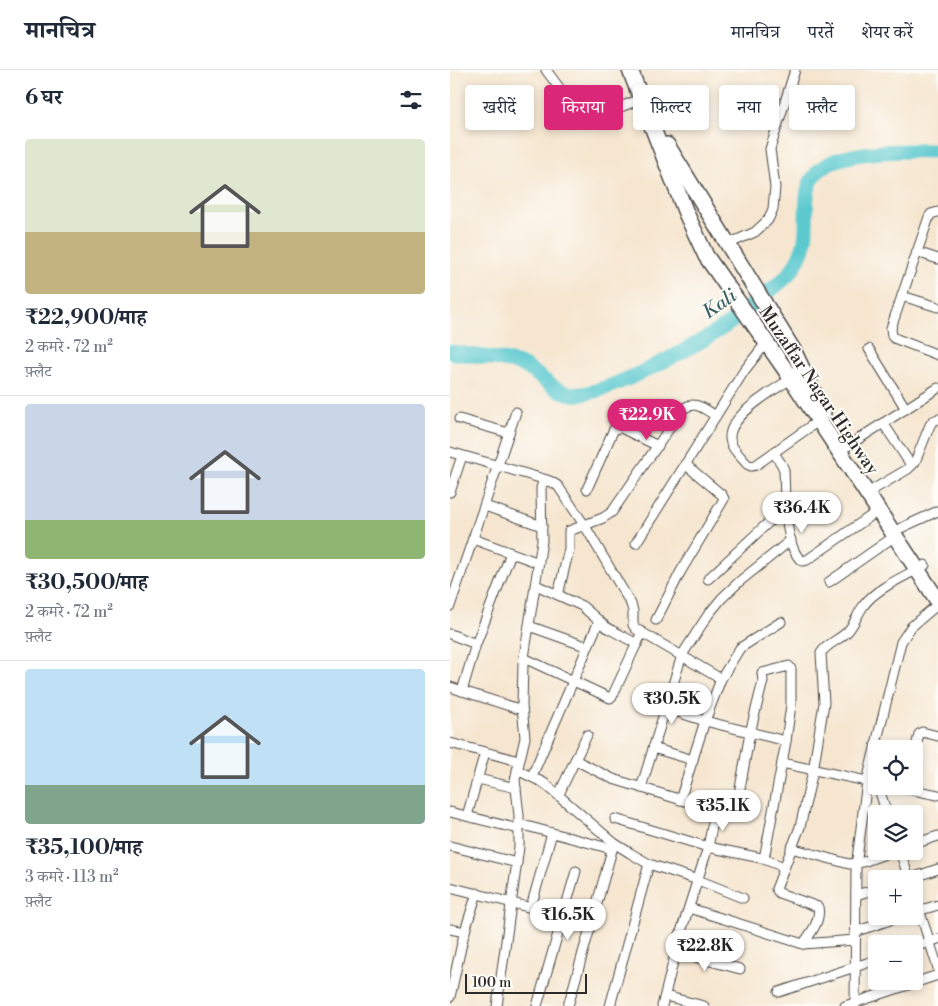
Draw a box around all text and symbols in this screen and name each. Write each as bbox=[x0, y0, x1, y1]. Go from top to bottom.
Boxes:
text: मानचित्र bbox=[25, 16, 95, 46]
text: मानचित्र bbox=[731, 21, 780, 44]
text: परतें bbox=[808, 21, 834, 44]
text: शेयर करें bbox=[862, 21, 913, 44]
text: 6 घर bbox=[25, 85, 62, 111]
chip: खरीदें bbox=[465, 85, 534, 130]
chip: किराया bbox=[544, 85, 623, 130]
chip: फ़िल्टर bbox=[633, 85, 709, 130]
chip: नया bbox=[719, 85, 779, 130]
chip: फ़्लैट bbox=[789, 85, 855, 130]
icon: filters bbox=[397, 86, 425, 114]
icon: home bbox=[180, 171, 270, 261]
water label: Kali bbox=[698, 284, 741, 324]
street label: Muzaffar Nagar Highway bbox=[753, 301, 884, 479]
text: ₹22,900/माह bbox=[25, 305, 147, 331]
text: 2 कमरे · 72 m² bbox=[25, 337, 113, 357]
text: फ़्लैट bbox=[25, 362, 52, 382]
pin: ₹22.9K bbox=[606, 398, 688, 441]
text: ₹22.9K bbox=[618, 405, 676, 425]
icon: home bbox=[180, 437, 270, 527]
pin: ₹36.4K bbox=[761, 492, 843, 534]
text: ₹36.4K bbox=[773, 498, 831, 518]
text: ₹30,500/माह bbox=[25, 570, 148, 596]
text: 2 कमरे · 72 m² bbox=[25, 602, 113, 622]
text: फ़्लैट bbox=[25, 627, 52, 647]
pin: ₹30.5K bbox=[631, 682, 713, 725]
text: ₹30.5K bbox=[643, 689, 701, 709]
icon: home bbox=[180, 702, 270, 792]
map controls bbox=[868, 740, 923, 990]
button: locate bbox=[868, 740, 923, 795]
pin: ₹35.1K bbox=[682, 790, 764, 832]
text: ₹35.1K bbox=[696, 796, 750, 816]
button: layers bbox=[868, 805, 923, 860]
text: ₹35,100/माह bbox=[25, 835, 142, 861]
text: 3 कमरे · 113 m² bbox=[25, 867, 119, 887]
button: + bbox=[868, 870, 923, 925]
text: फ़्लैट bbox=[25, 892, 52, 912]
pin: ₹16.5K bbox=[527, 898, 609, 941]
text: ₹16.5K bbox=[541, 905, 595, 925]
pin: ₹22.8K bbox=[664, 930, 746, 972]
button: − bbox=[868, 935, 923, 990]
text: ₹22.8K bbox=[676, 936, 734, 956]
scale bar bbox=[465, 971, 588, 994]
text: 100 m bbox=[472, 974, 511, 992]

